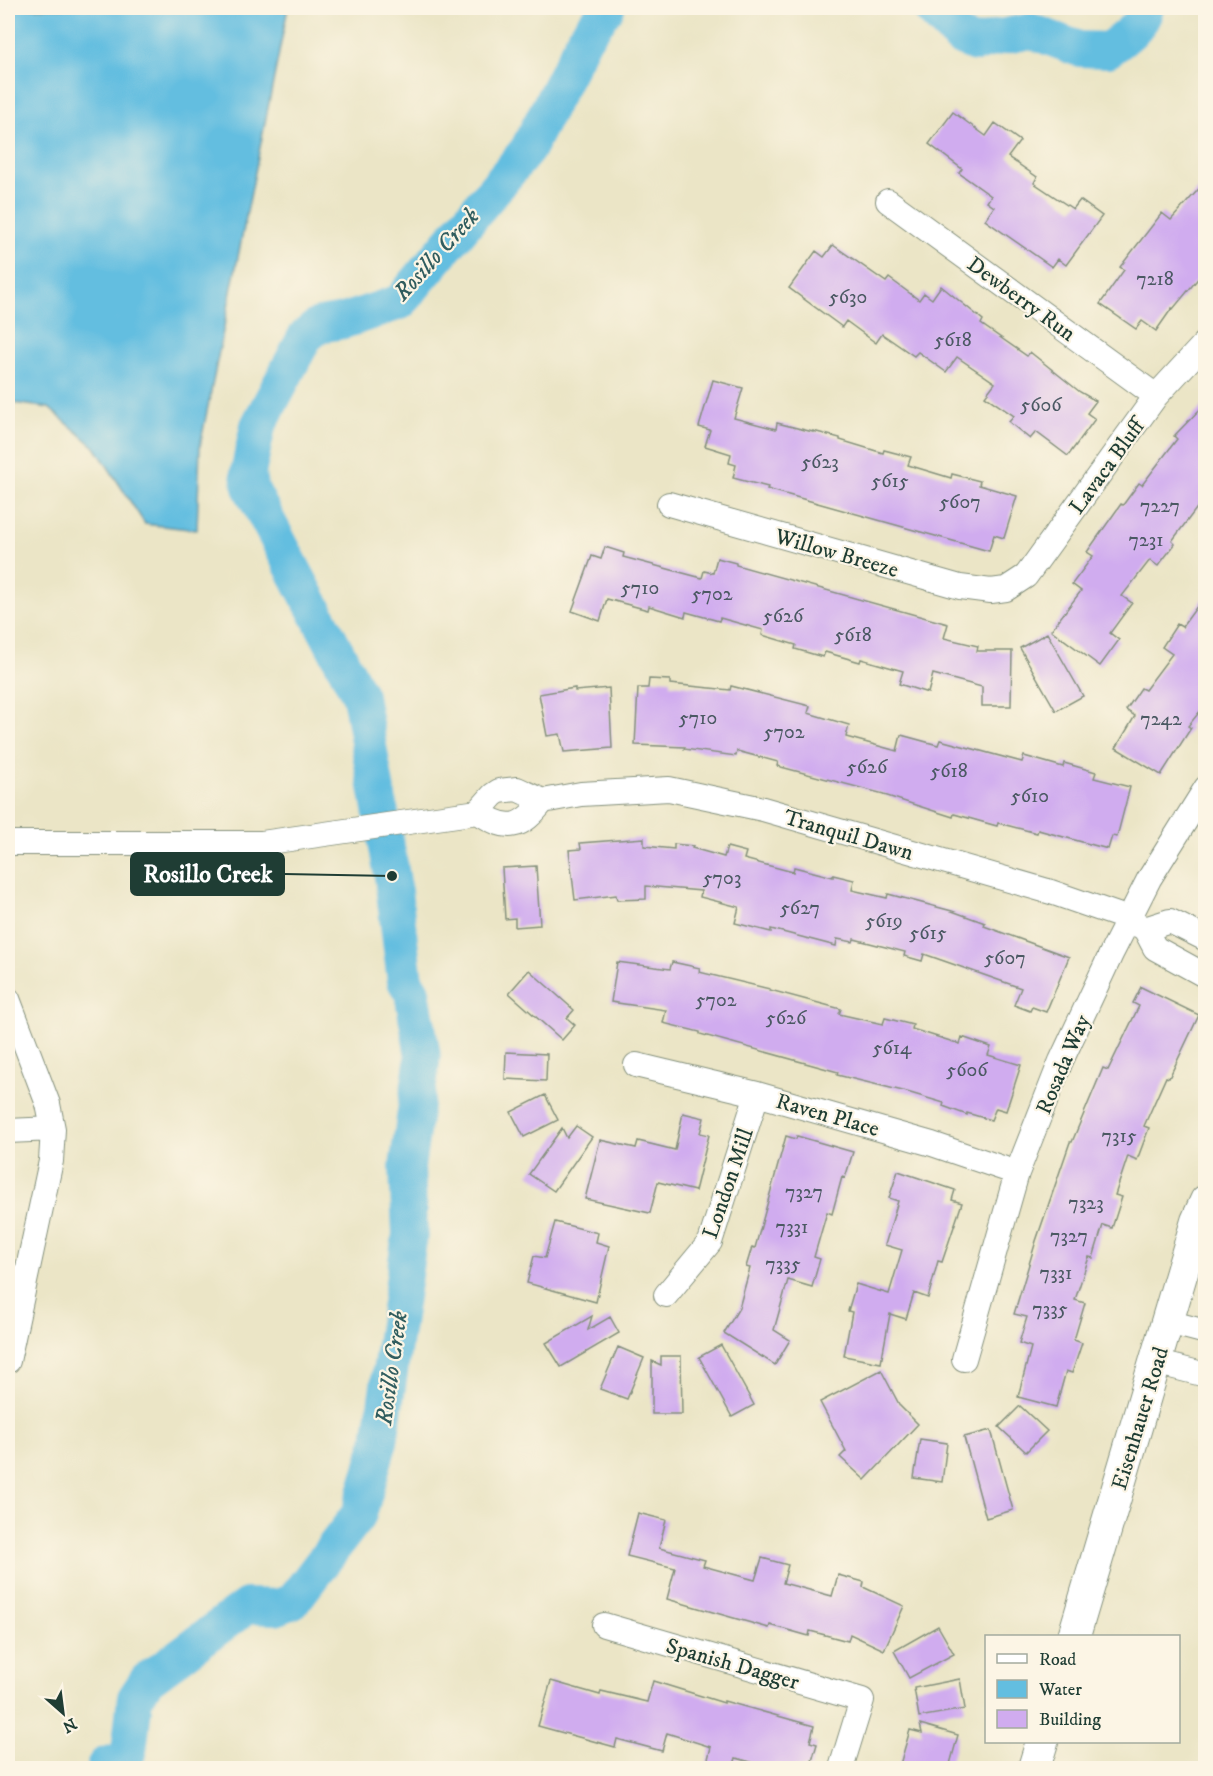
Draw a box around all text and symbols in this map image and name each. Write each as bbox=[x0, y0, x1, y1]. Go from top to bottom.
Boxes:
water label: Rosillo Creek bbox=[387, 202, 486, 308]
street label: Dewberry Run bbox=[962, 251, 1081, 348]
house number: 7218 bbox=[1136, 267, 1174, 292]
house number: 5630 bbox=[829, 285, 867, 310]
house number: 5618 bbox=[934, 328, 972, 353]
house number: 5606 bbox=[1020, 393, 1062, 418]
street label: Lavaca Bluff bbox=[1064, 411, 1153, 520]
house number: 5623 bbox=[801, 450, 839, 475]
house number: 5615 bbox=[871, 469, 909, 494]
house number: 5607 bbox=[939, 490, 981, 515]
house number: 7227 bbox=[1140, 494, 1180, 519]
street label: Willow Breeze bbox=[771, 523, 901, 584]
house number: 7231 bbox=[1128, 528, 1164, 553]
house number: 5710 bbox=[621, 576, 659, 601]
house number: 5702 bbox=[691, 582, 733, 607]
house number: 5626 bbox=[763, 604, 804, 629]
house number: 5618 bbox=[834, 623, 872, 648]
house number: 5710 bbox=[679, 706, 717, 731]
house number: 7242 bbox=[1140, 707, 1182, 732]
house number: 5702 bbox=[763, 720, 805, 745]
house number: 5626 bbox=[847, 755, 888, 780]
house number: 5618 bbox=[930, 759, 968, 784]
house number: 5610 bbox=[1011, 784, 1049, 809]
street label: Tranquil Dawn bbox=[781, 804, 917, 867]
callout: Rosillo Creek bbox=[131, 853, 284, 895]
text: Rosillo Creek bbox=[143, 860, 274, 890]
house number: 5703 bbox=[703, 866, 741, 891]
house number: 5627 bbox=[780, 896, 820, 921]
house number: 5619 bbox=[865, 909, 903, 934]
house number: 5615 bbox=[909, 921, 947, 946]
house number: 5607 bbox=[984, 946, 1026, 971]
house number: 5702 bbox=[695, 988, 737, 1013]
house number: 5626 bbox=[766, 1006, 807, 1031]
street label: Rosada Way bbox=[1030, 1010, 1097, 1118]
house number: 5614 bbox=[872, 1036, 912, 1061]
house number: 5606 bbox=[946, 1058, 988, 1083]
street label: Raven Place bbox=[773, 1088, 882, 1143]
street label: London Mill bbox=[697, 1124, 760, 1242]
house number: 7315 bbox=[1101, 1124, 1137, 1149]
house number: 7327 bbox=[785, 1180, 823, 1205]
house number: 7323 bbox=[1068, 1191, 1104, 1216]
house number: 7331 bbox=[776, 1215, 808, 1240]
house number: 7327 bbox=[1050, 1224, 1088, 1249]
house number: 7335 bbox=[765, 1252, 801, 1277]
house number: 7331 bbox=[1040, 1261, 1072, 1286]
house number: 7335 bbox=[1032, 1297, 1068, 1322]
water label: Rosillo Creek bbox=[369, 1309, 415, 1428]
street label: Eisenhauer Road bbox=[1106, 1344, 1175, 1493]
street label: Spanish Dagger bbox=[663, 1633, 803, 1697]
legend bbox=[985, 1635, 1180, 1743]
text: Road bbox=[1039, 1649, 1076, 1671]
text: Water bbox=[1038, 1679, 1082, 1701]
north arrow bbox=[33, 1683, 93, 1743]
text: Building bbox=[1039, 1709, 1101, 1731]
text: N bbox=[59, 1713, 80, 1737]

